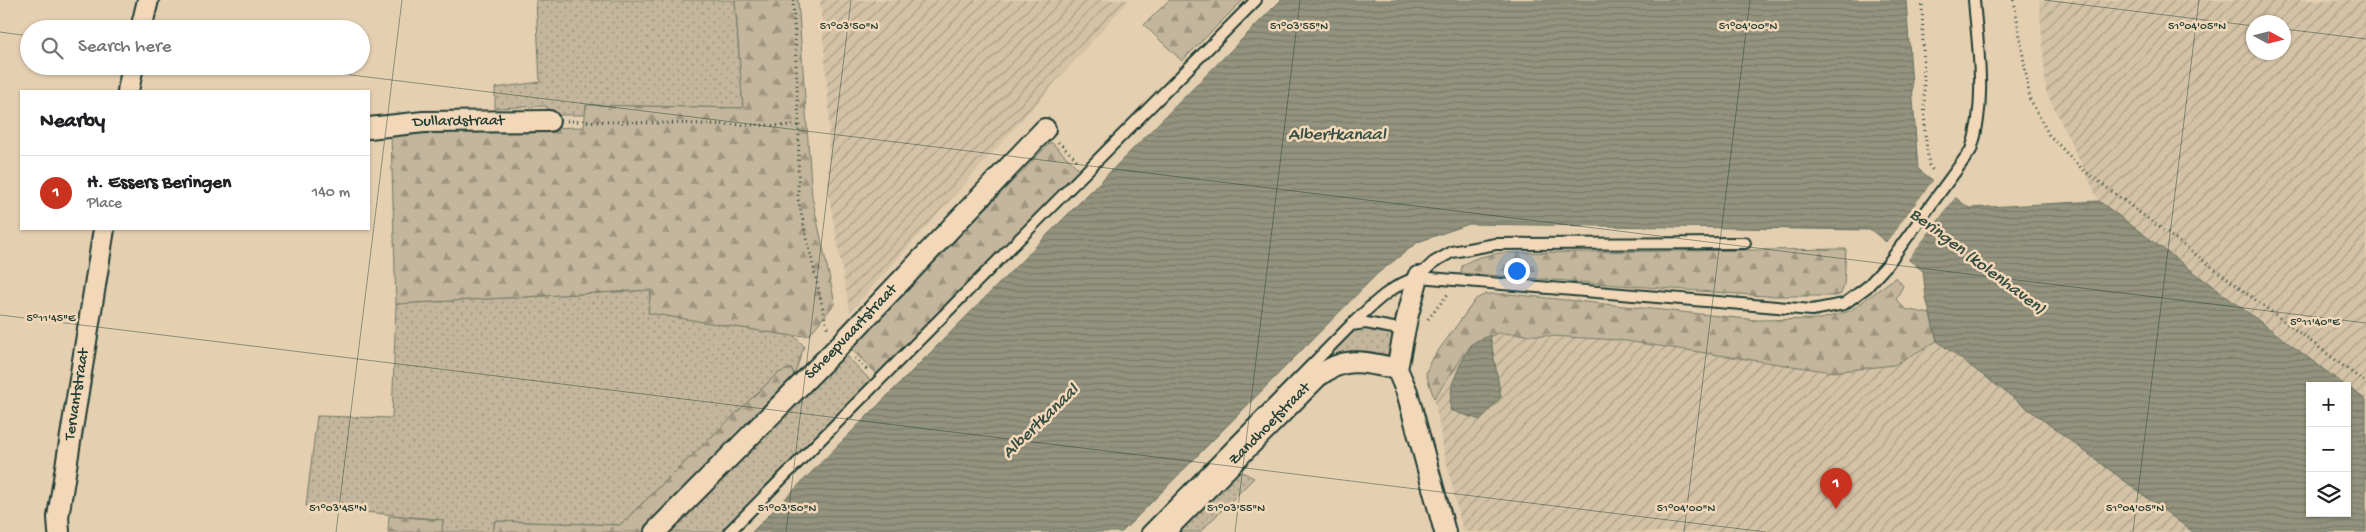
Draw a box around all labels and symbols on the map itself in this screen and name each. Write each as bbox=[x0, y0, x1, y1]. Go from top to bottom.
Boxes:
north arrow bbox=[2246, 15, 2291, 60]
text: 51°03'50"N bbox=[820, 20, 878, 34]
text: 51°03'55"N bbox=[1270, 20, 1328, 34]
text: 51°04'00"N bbox=[1719, 20, 1777, 34]
text: 51°04'05"N bbox=[2168, 20, 2226, 34]
street label: Dullardstraat bbox=[411, 112, 506, 133]
water label: Albertkanaal bbox=[1288, 125, 1387, 146]
water label: Beringen (kolenhaven) bbox=[1905, 204, 2050, 320]
your location bbox=[1504, 258, 1530, 284]
street label: Scheepvaartstraat bbox=[801, 280, 903, 384]
text: 5°11'45"E bbox=[27, 312, 76, 326]
text: 5°11'40"E bbox=[2290, 316, 2340, 330]
street label: Tervantstraat bbox=[61, 346, 94, 443]
street label: Zandhoefstraat bbox=[1225, 378, 1316, 470]
water label: Albertkanaal bbox=[999, 380, 1084, 463]
pin: 1 bbox=[1820, 468, 1852, 509]
text: 51°03'45"N bbox=[309, 502, 367, 516]
text: 51°03'50"N bbox=[758, 502, 816, 516]
text: 51°03'55"N bbox=[1207, 502, 1265, 516]
text: 51°04'00"N bbox=[1657, 502, 1715, 516]
text: 51°04'05"N bbox=[2106, 502, 2164, 516]

